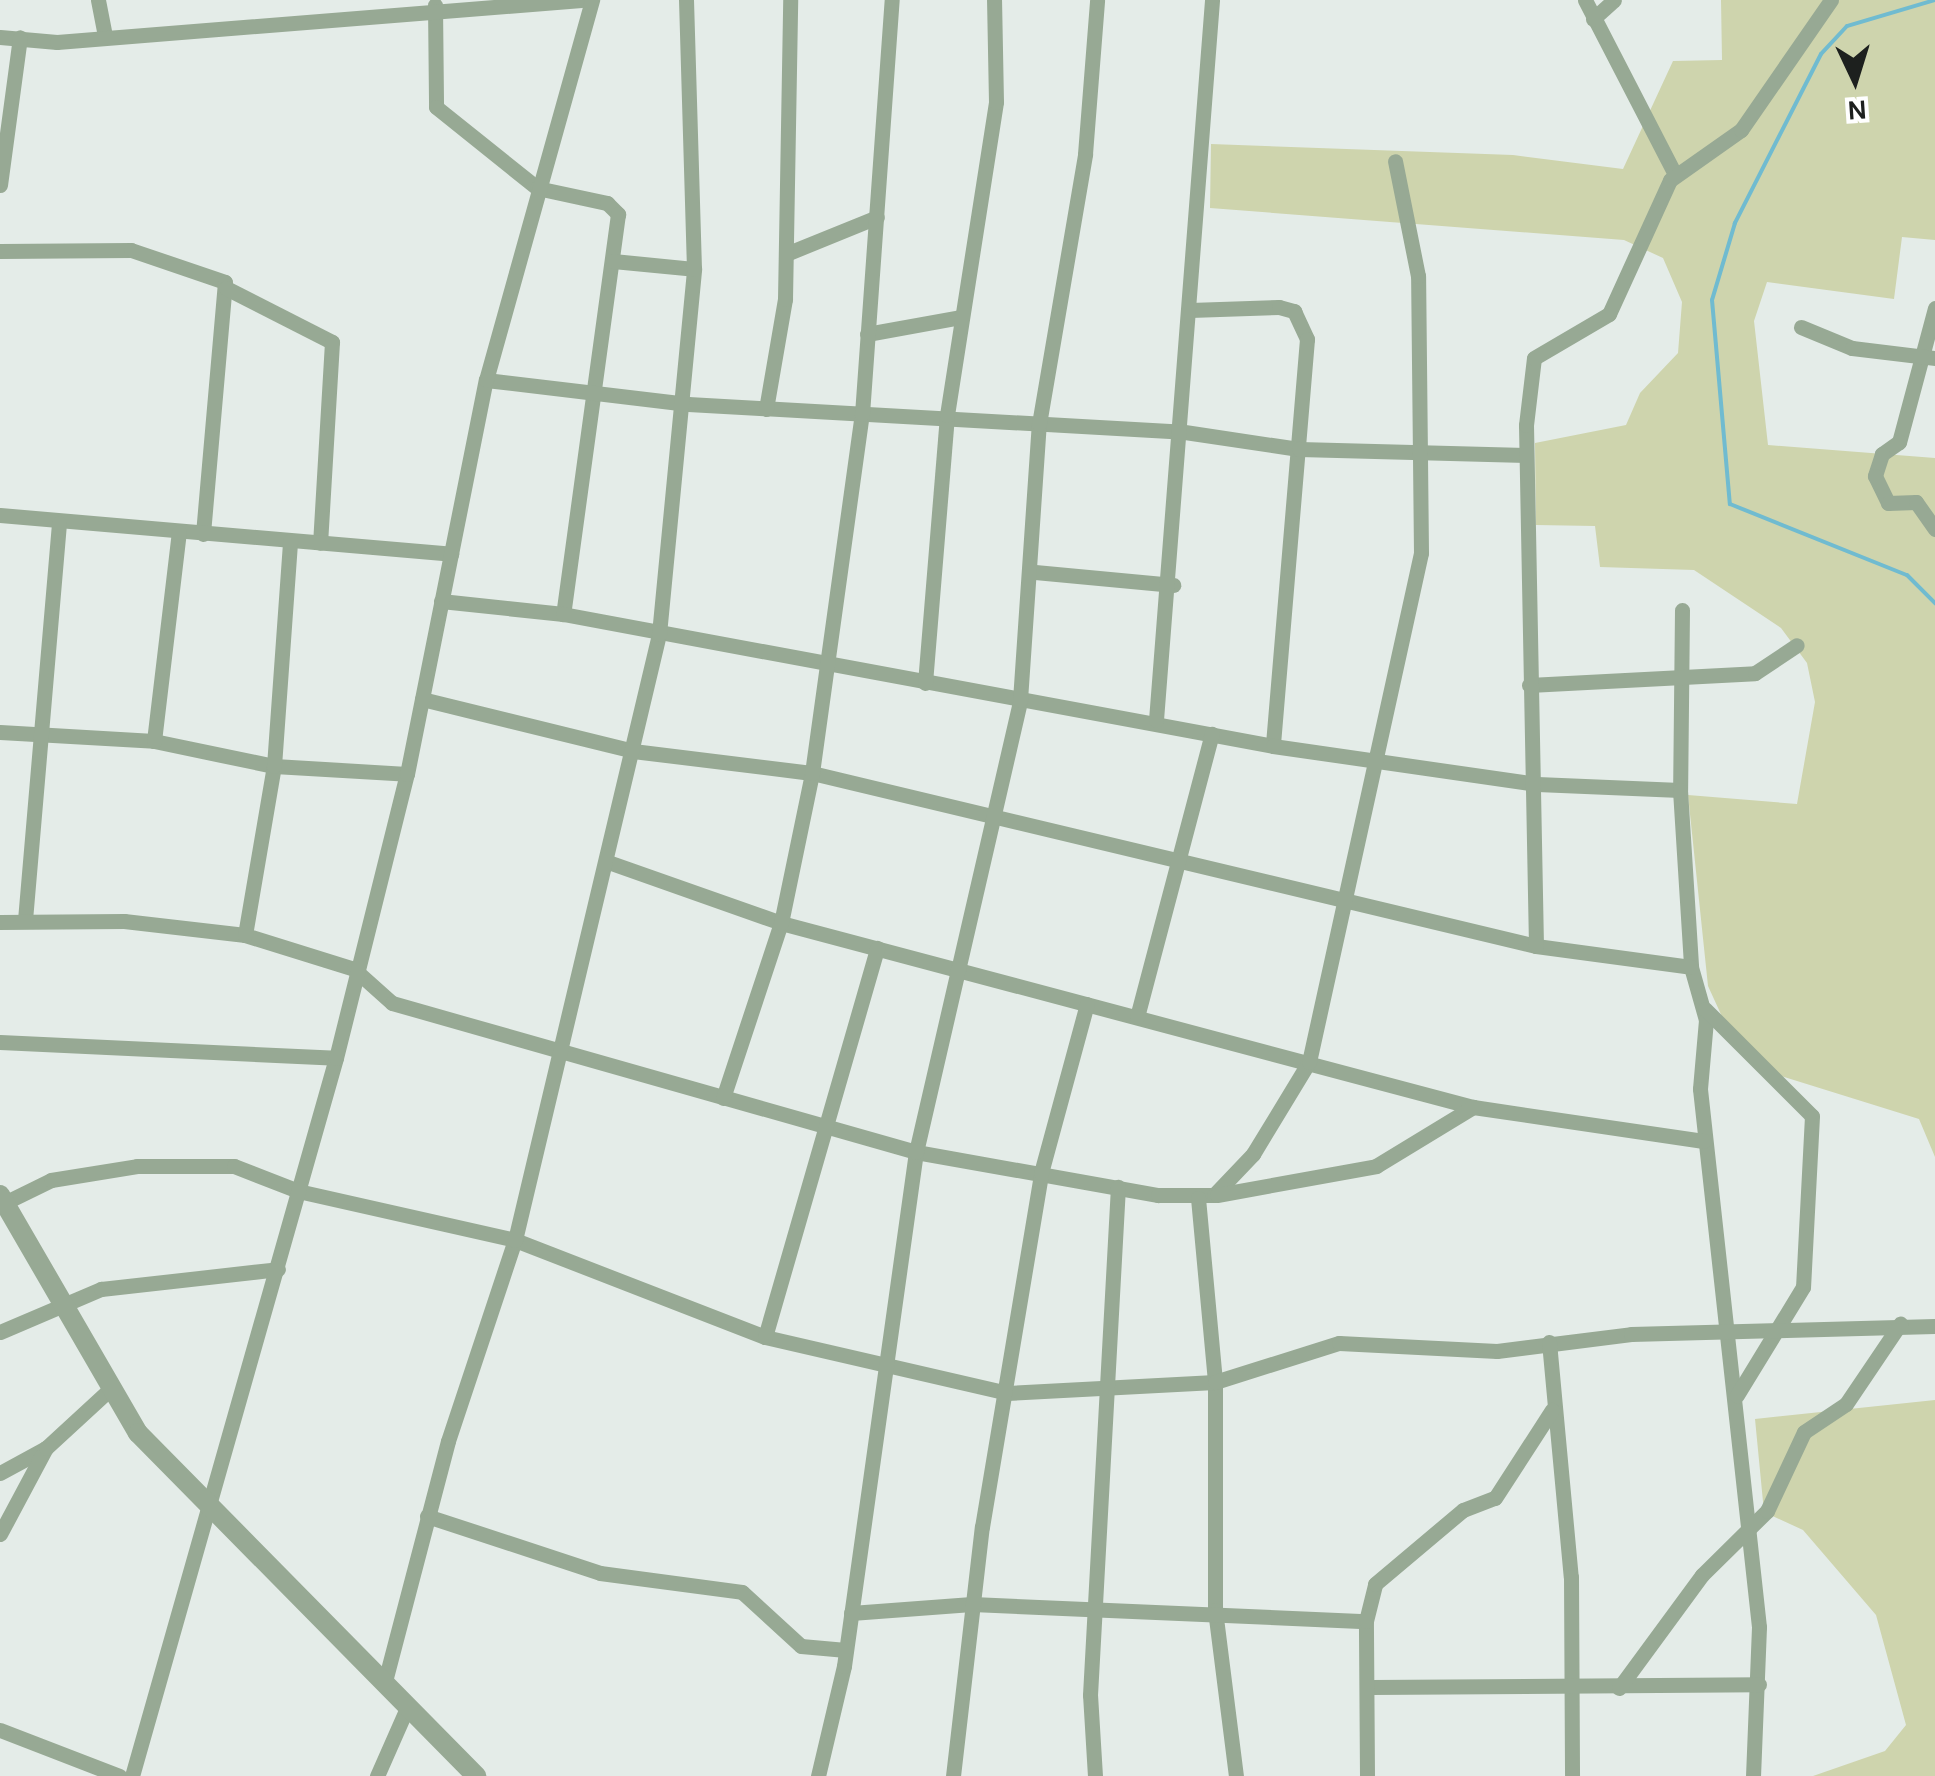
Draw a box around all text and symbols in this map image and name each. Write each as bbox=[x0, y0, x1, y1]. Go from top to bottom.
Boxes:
north arrow bbox=[1805, 30, 1905, 130]
text: N bbox=[1846, 93, 1868, 128]

